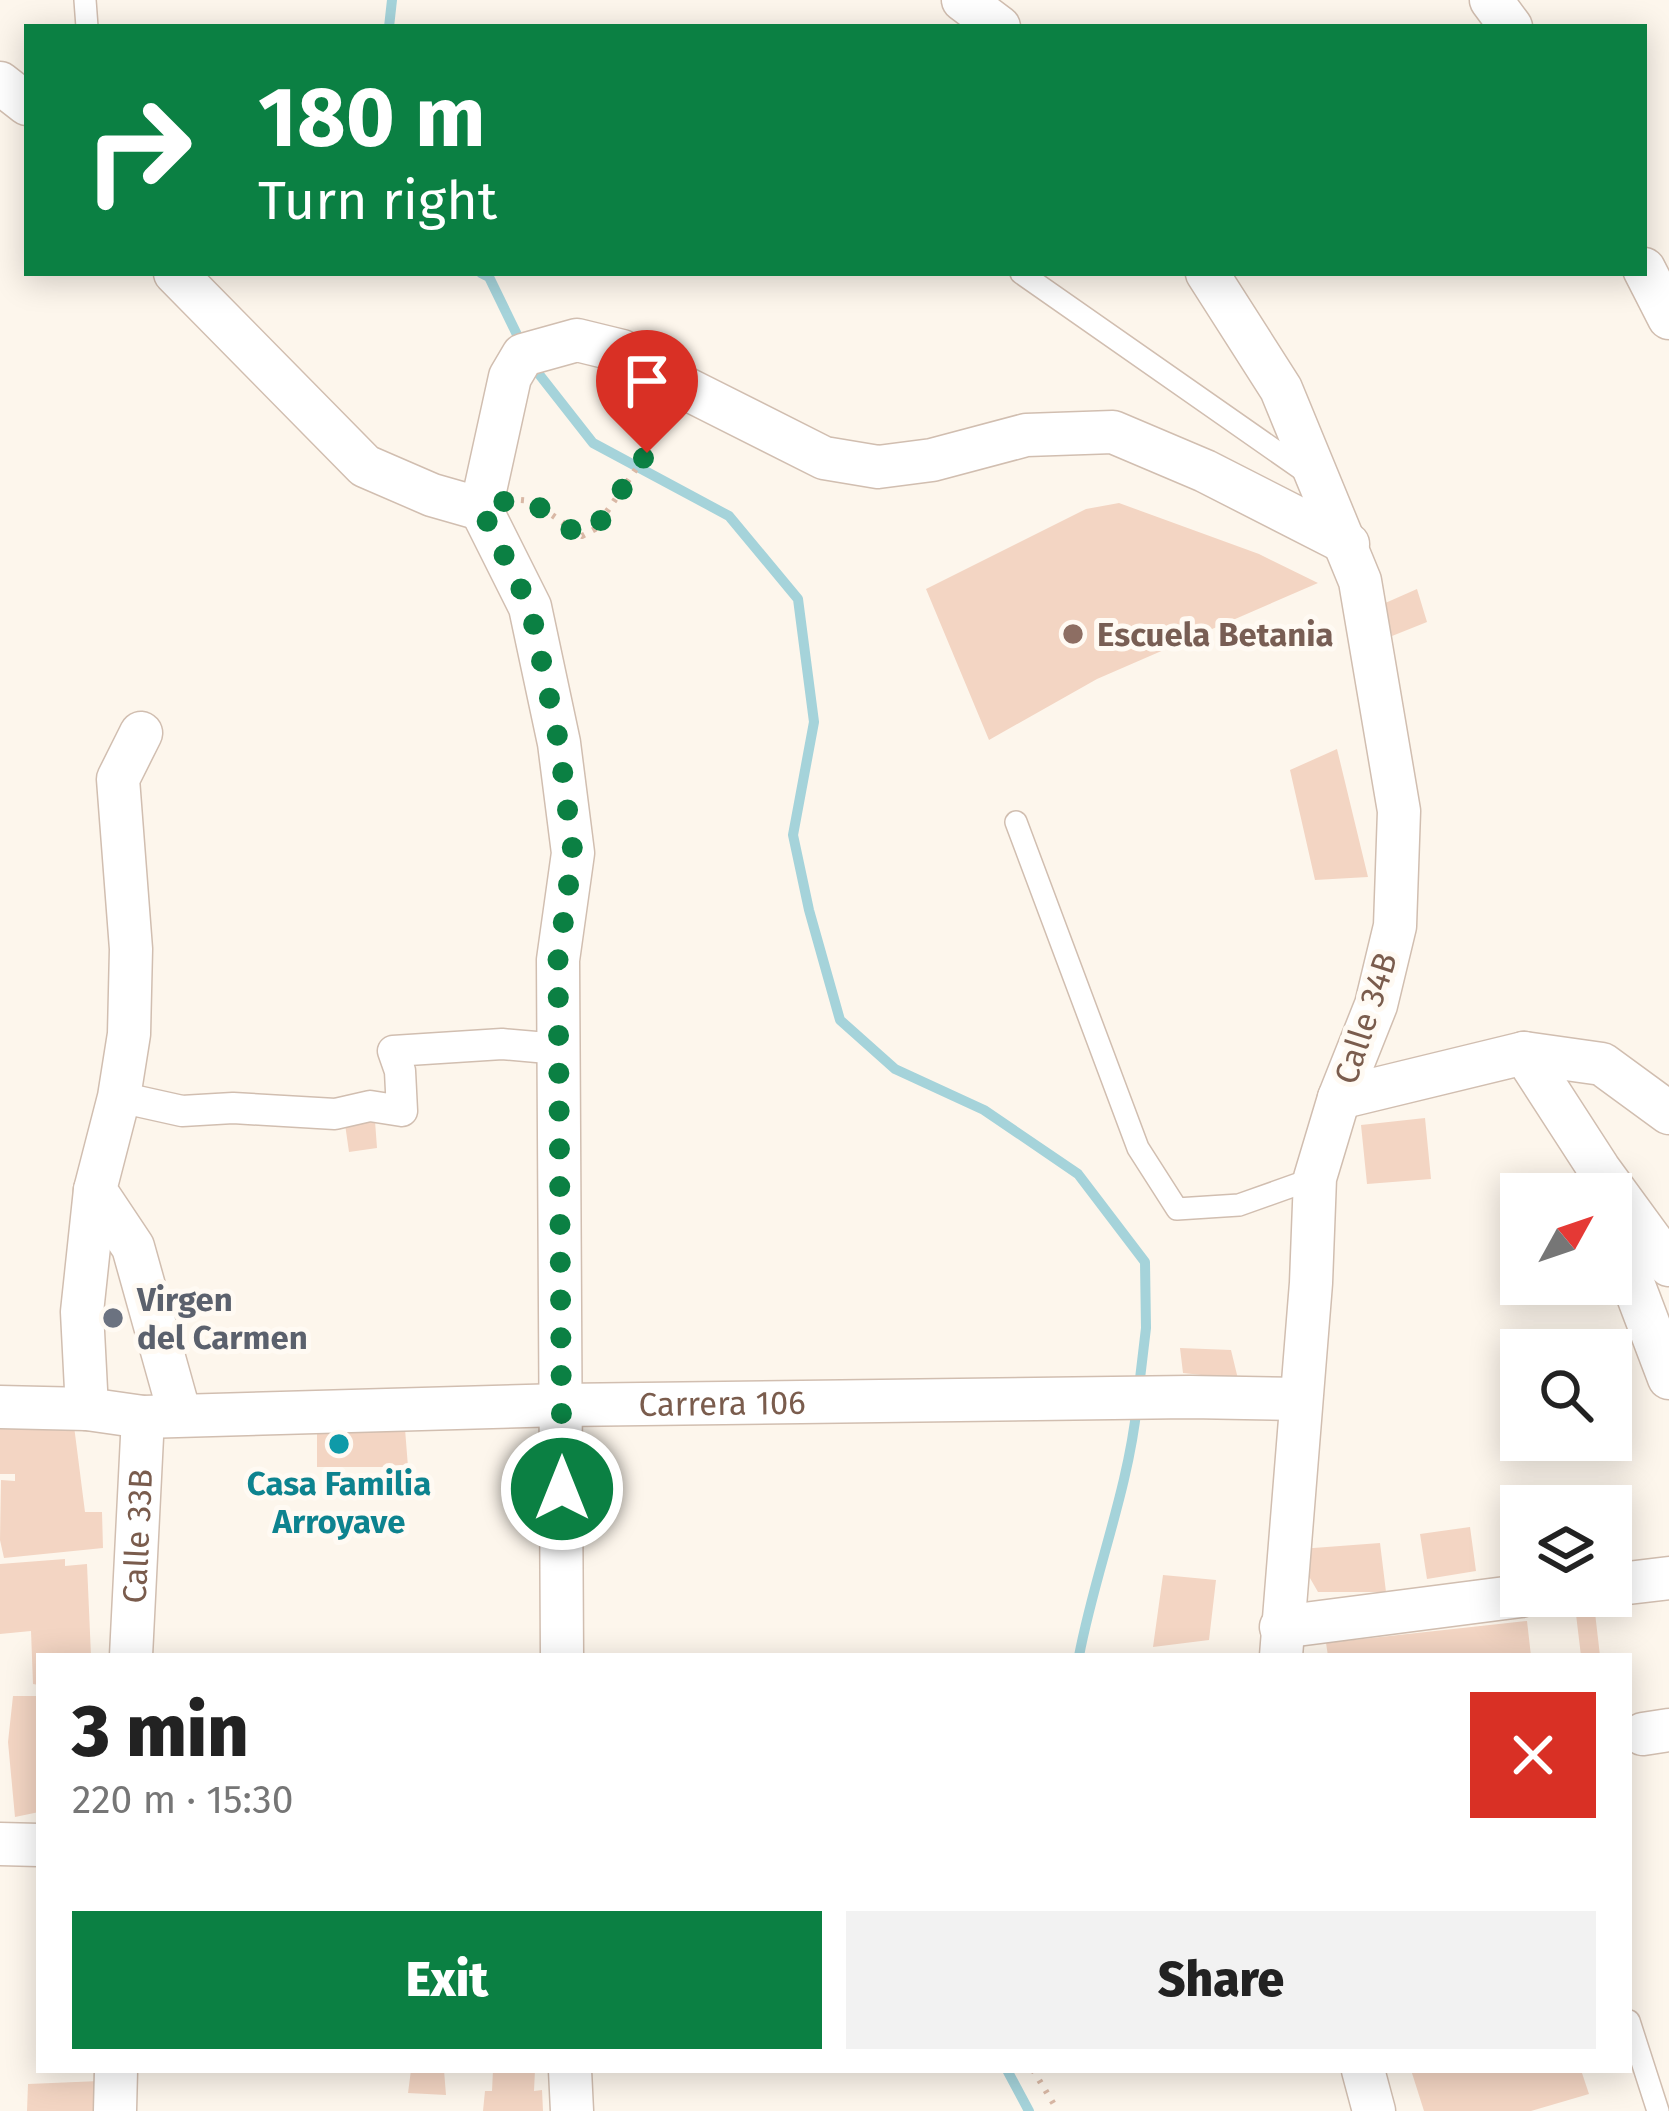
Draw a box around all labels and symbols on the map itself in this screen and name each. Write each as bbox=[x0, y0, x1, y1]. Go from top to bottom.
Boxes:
pin bbox=[596, 330, 698, 453]
place label: Escuela Betania bbox=[1097, 615, 1334, 655]
marker: Escuela Betania bbox=[1060, 621, 1086, 647]
street label: Calle 34B bbox=[1326, 948, 1406, 1089]
north arrow bbox=[1500, 1173, 1632, 1305]
place label: Virgen del Carmen bbox=[136, 1280, 308, 1358]
marker: Virgen del Carmen bbox=[100, 1305, 126, 1331]
street label: Carrera 106 bbox=[638, 1383, 806, 1425]
position arrow bbox=[499, 1426, 625, 1552]
marker: Casa Familia Arroyave bbox=[326, 1431, 352, 1457]
place label: Casa Familia Arroyave bbox=[247, 1464, 431, 1542]
street label: Calle 33B bbox=[115, 1468, 161, 1604]

